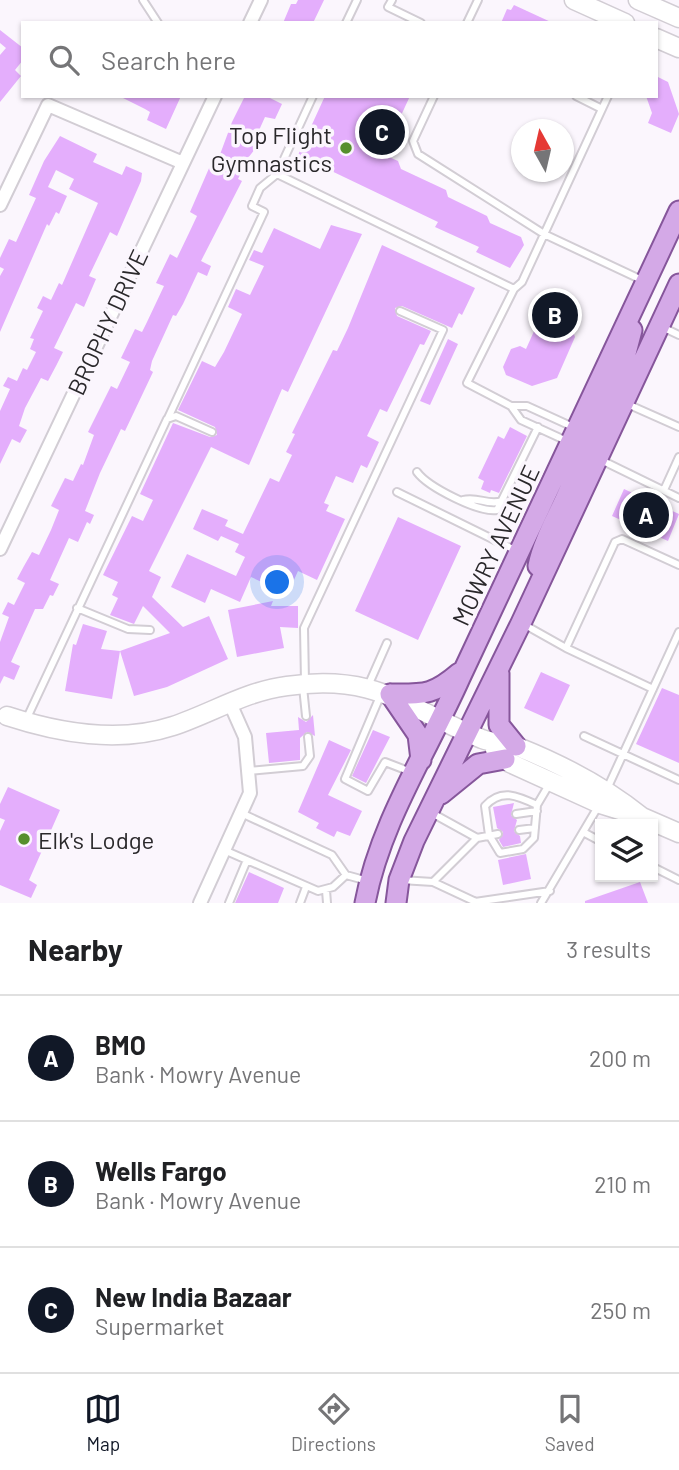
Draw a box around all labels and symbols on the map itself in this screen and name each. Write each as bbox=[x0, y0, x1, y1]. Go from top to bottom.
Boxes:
pin: C bbox=[359, 106, 405, 158]
north arrow bbox=[511, 119, 574, 182]
place label: Top Flight Gymnastics bbox=[211, 120, 332, 177]
marker: Top Flight Gymnastics bbox=[338, 140, 354, 156]
street label: BROPHY DRIVE bbox=[61, 245, 153, 399]
pin: B bbox=[532, 289, 578, 341]
street label: MOWRY AVENUE bbox=[445, 460, 545, 630]
pin: A bbox=[623, 489, 669, 541]
your location bbox=[260, 565, 294, 599]
place label: Elk's Lodge bbox=[38, 825, 154, 854]
marker: Elk's Lodge bbox=[16, 831, 32, 847]

